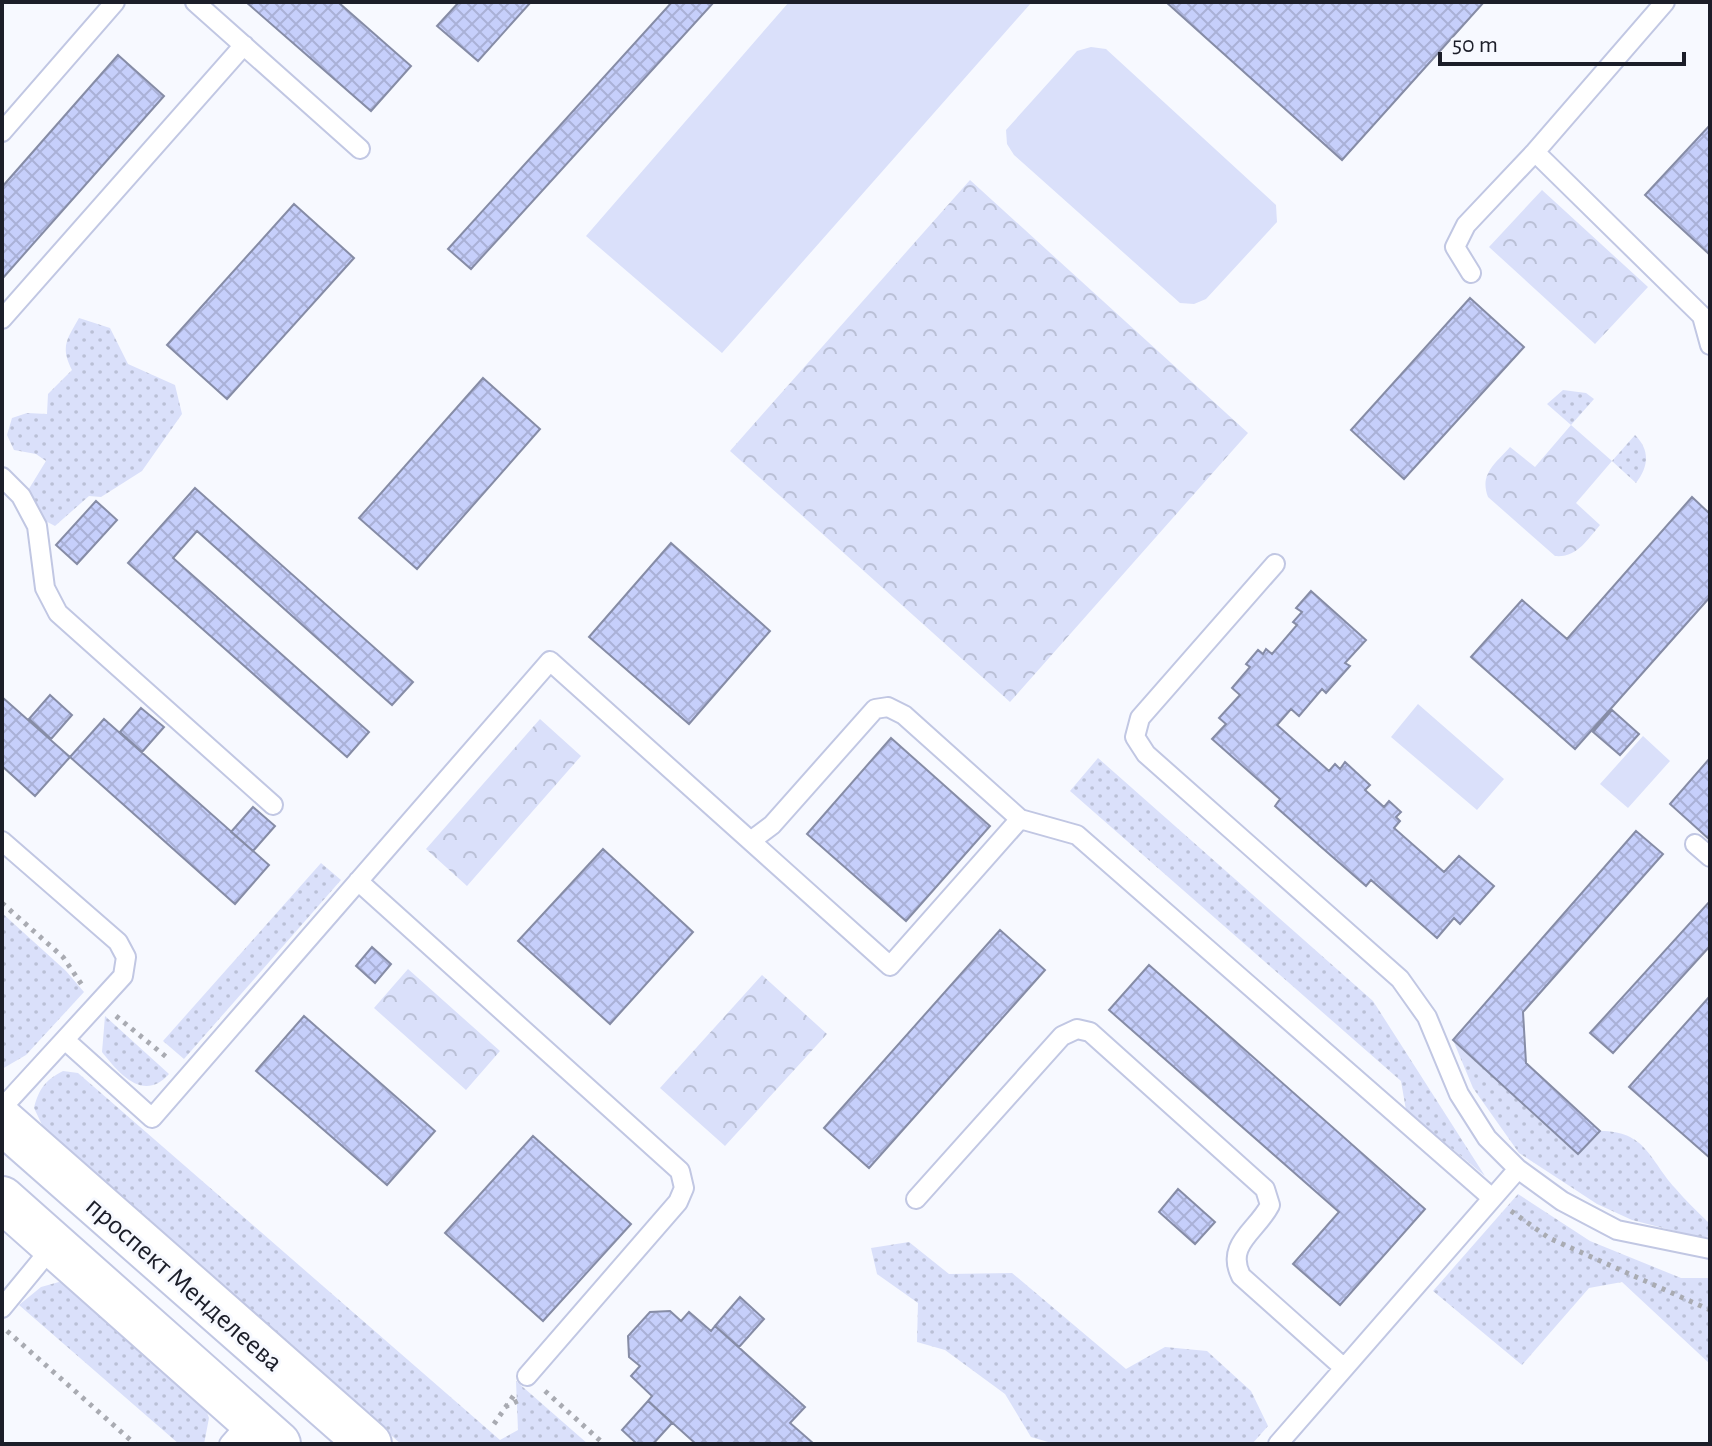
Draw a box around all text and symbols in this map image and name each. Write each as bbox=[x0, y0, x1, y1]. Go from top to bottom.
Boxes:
scale bar bbox=[1440, 16, 1684, 66]
text: 50 m bbox=[1452, 33, 1498, 57]
street label: проспект Менделеева bbox=[80, 1192, 287, 1377]

